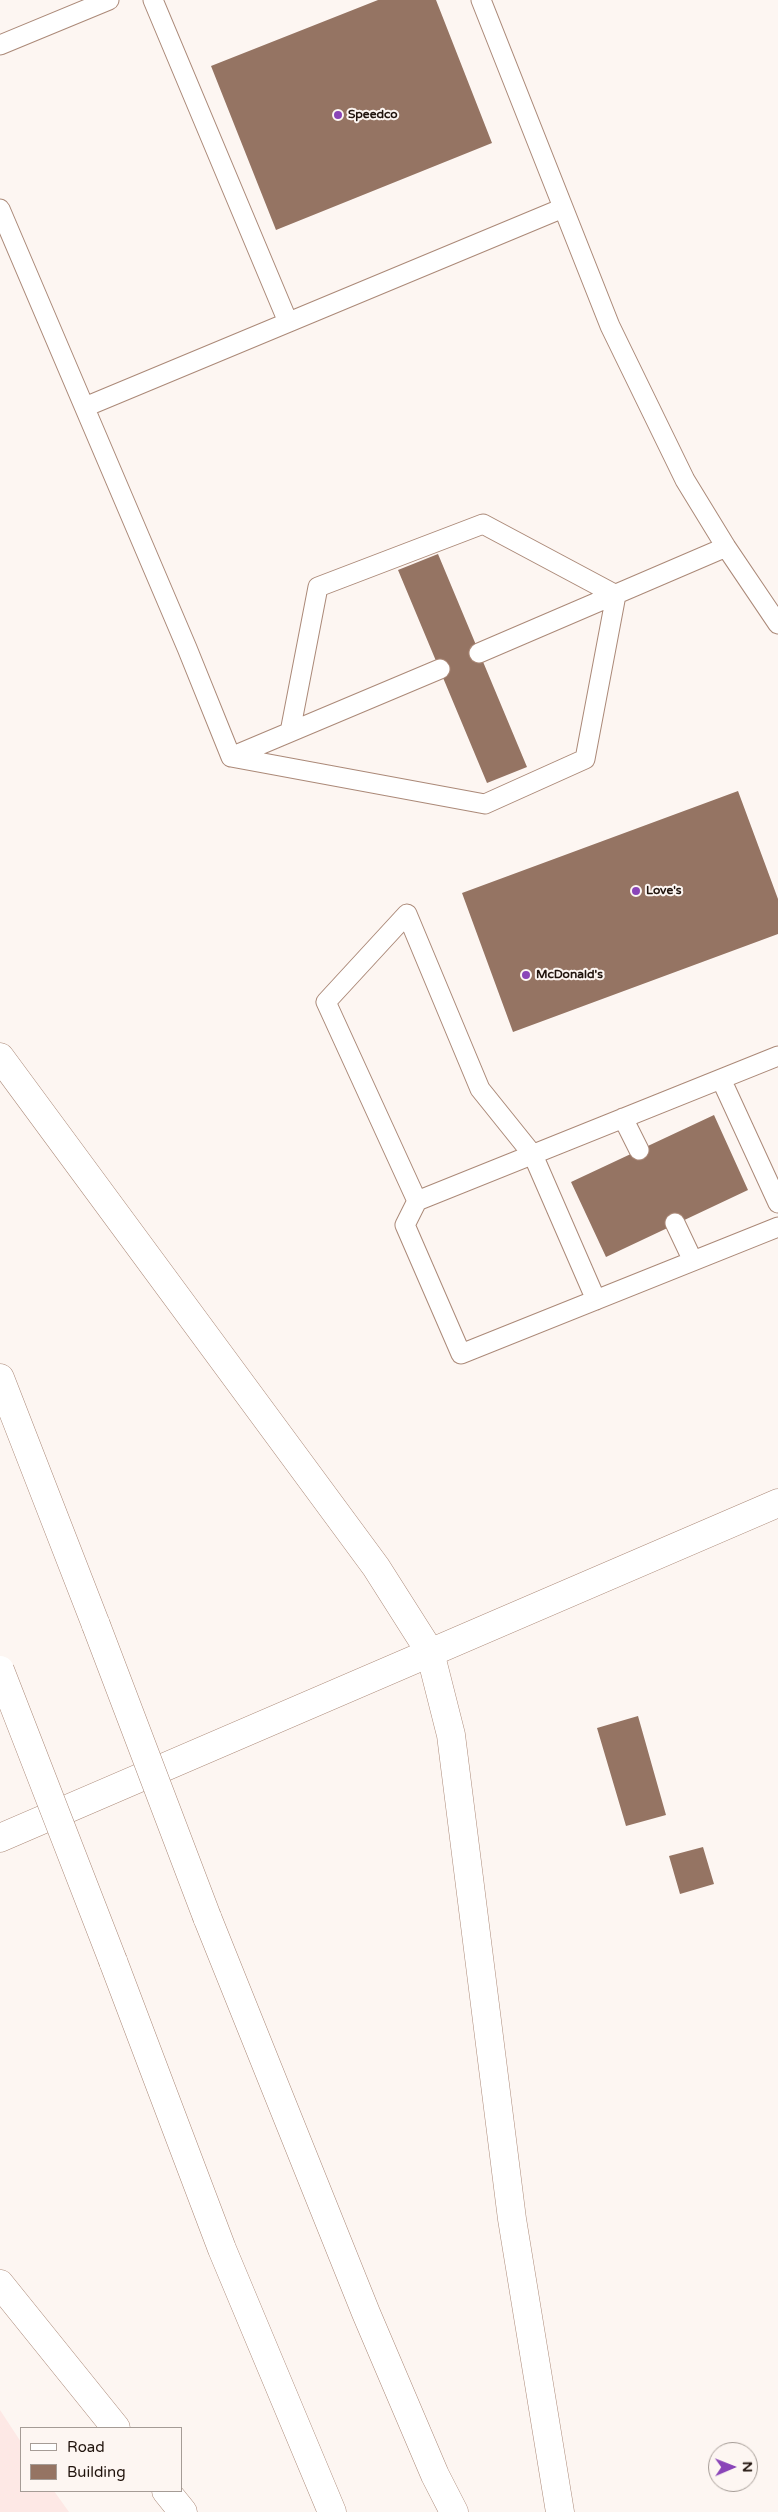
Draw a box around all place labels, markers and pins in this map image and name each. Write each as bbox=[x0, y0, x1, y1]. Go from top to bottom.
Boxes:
place label: Speedco bbox=[348, 108, 398, 122]
marker: Speedco bbox=[332, 109, 344, 121]
place label: Love's bbox=[646, 884, 682, 898]
marker: Love's bbox=[630, 885, 642, 897]
place label: McDonald's bbox=[536, 968, 603, 982]
marker: McDonald's bbox=[520, 969, 532, 981]

